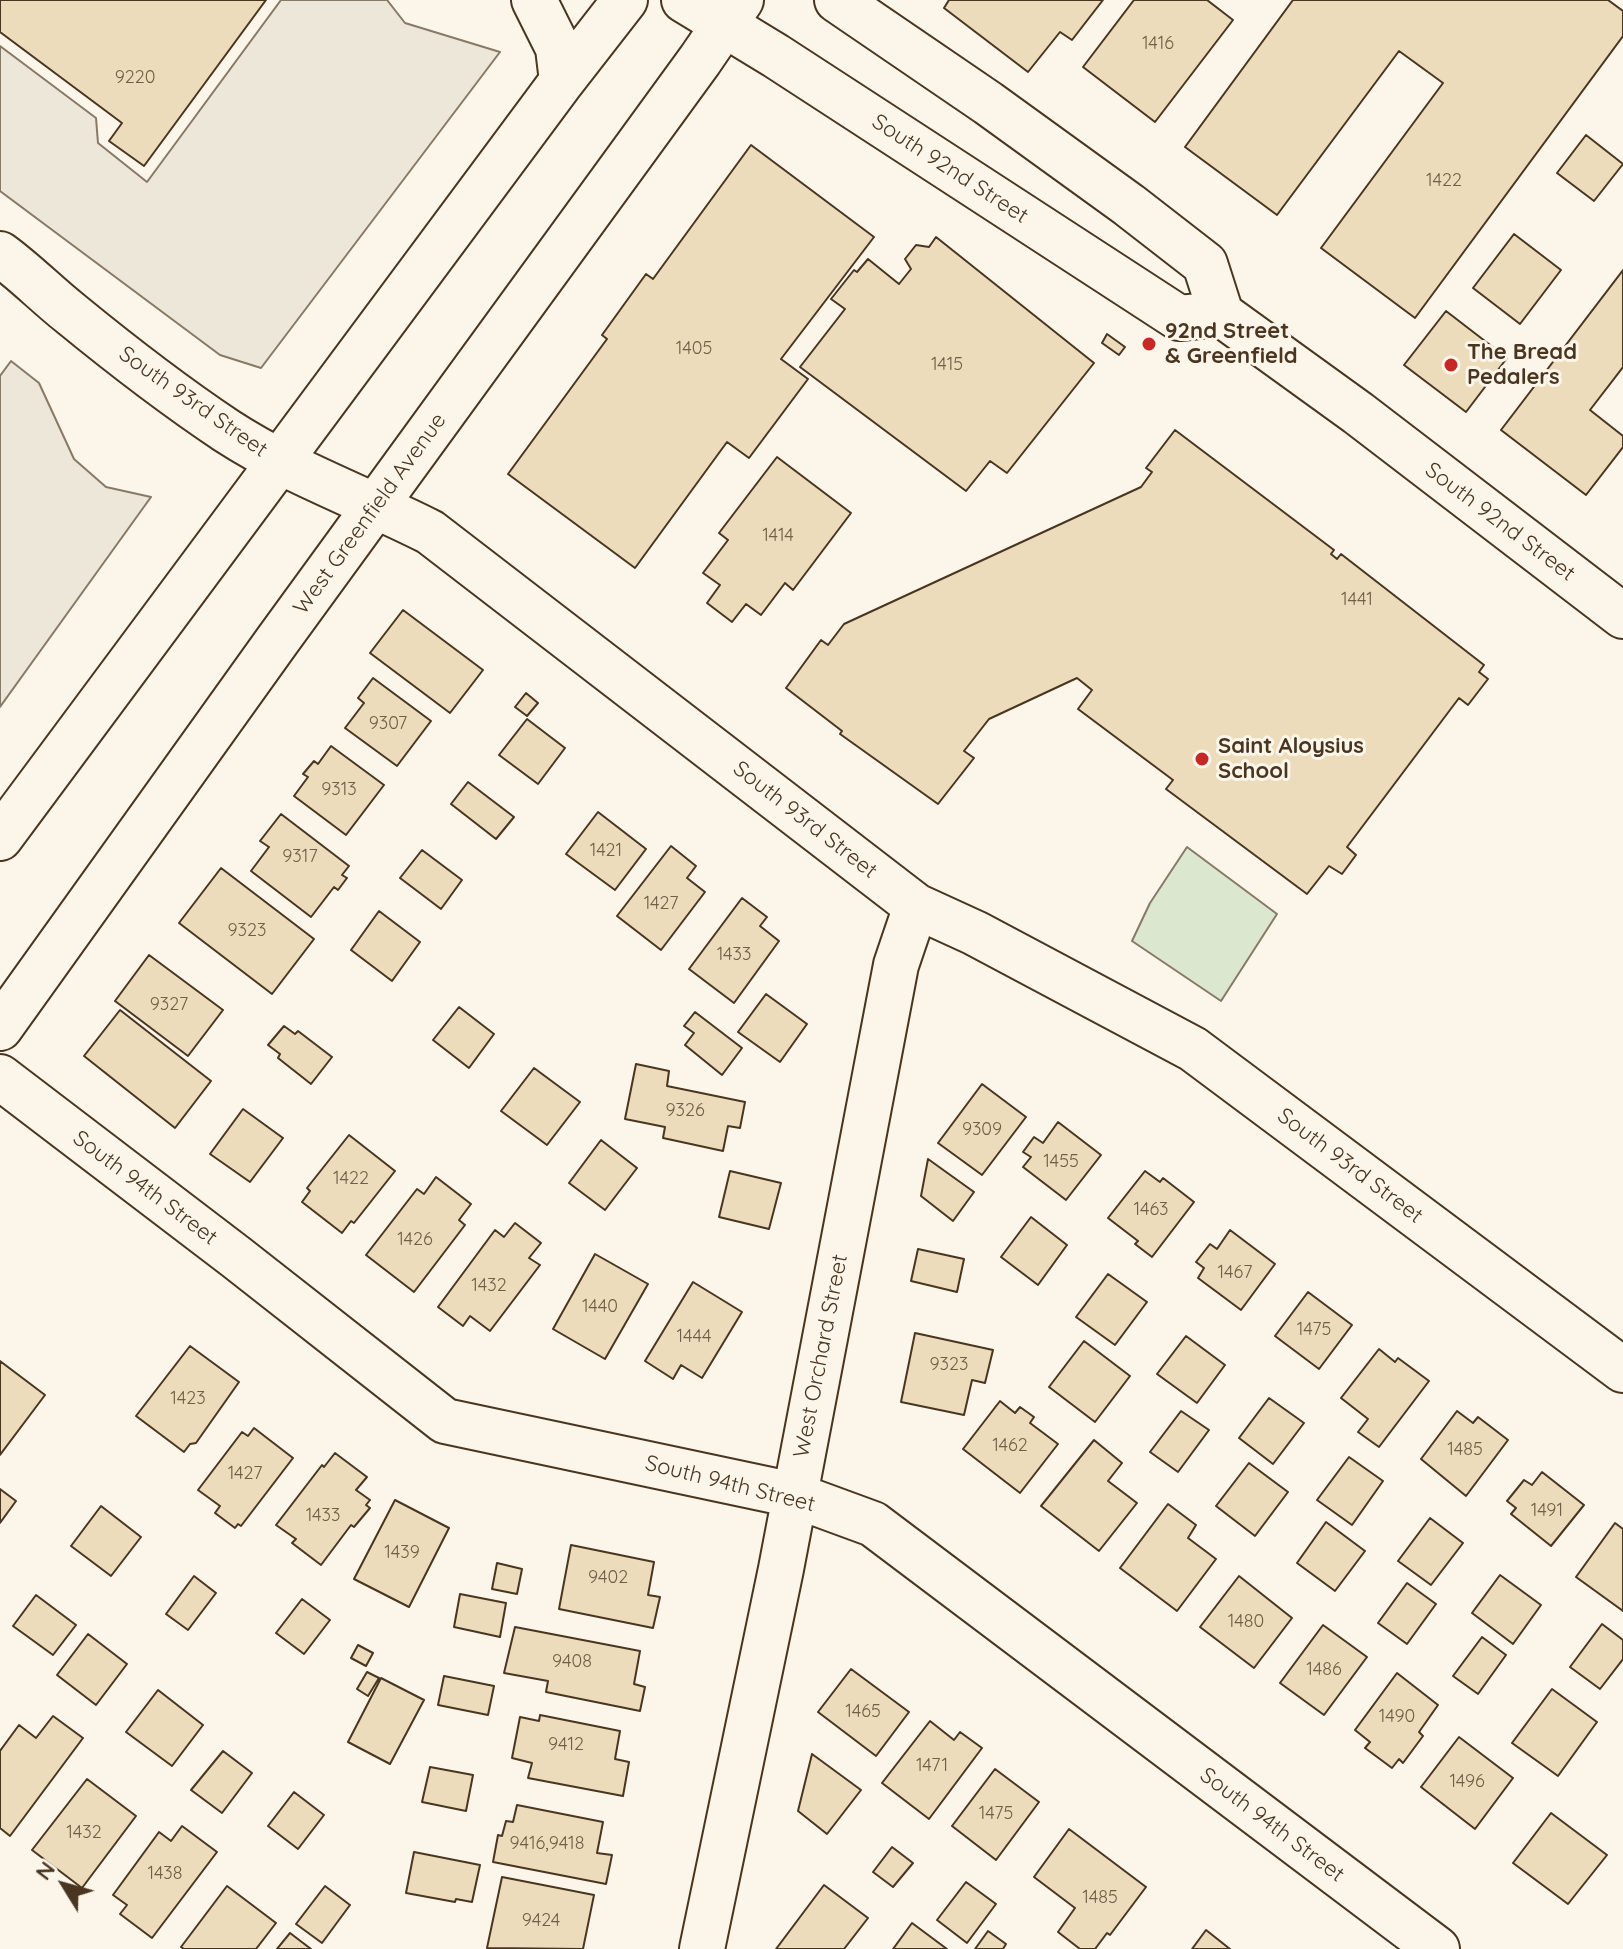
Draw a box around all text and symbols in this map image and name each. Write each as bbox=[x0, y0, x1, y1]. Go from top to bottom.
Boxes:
house number: 1416 bbox=[1142, 33, 1174, 55]
house number: 9220 bbox=[115, 67, 155, 89]
street label: South 92nd Street bbox=[867, 109, 1033, 229]
house number: 1422 bbox=[1426, 170, 1462, 192]
place label: 92nd Street & Greenfield bbox=[1165, 318, 1298, 370]
marker: 92nd Street & Greenfield bbox=[1140, 335, 1158, 353]
house number: 1405 bbox=[676, 338, 712, 360]
place label: The Bread Pedalers bbox=[1467, 339, 1577, 390]
street label: South 93rd Street bbox=[114, 341, 272, 463]
house number: 1415 bbox=[931, 354, 963, 376]
marker: The Bread Pedalers bbox=[1442, 356, 1460, 374]
street label: West Greenfield Avenue bbox=[288, 408, 452, 620]
street label: South 92nd Street bbox=[1420, 457, 1580, 587]
house number: 1414 bbox=[762, 525, 794, 547]
house number: 1441 bbox=[1341, 589, 1373, 611]
house number: 9307 bbox=[369, 713, 407, 735]
place label: Saint Aloysius School bbox=[1218, 733, 1364, 784]
marker: Saint Aloysius School bbox=[1193, 750, 1211, 768]
street label: South 93rd Street bbox=[728, 756, 882, 884]
house number: 9313 bbox=[321, 779, 357, 801]
house number: 1421 bbox=[590, 840, 622, 862]
house number: 9317 bbox=[282, 846, 318, 868]
house number: 1427 bbox=[644, 893, 678, 915]
house number: 9323 bbox=[228, 920, 266, 942]
house number: 1433 bbox=[717, 944, 751, 966]
house number: 9327 bbox=[150, 994, 188, 1016]
house number: 9326 bbox=[665, 1100, 705, 1122]
street label: South 93rd Street bbox=[1272, 1103, 1428, 1229]
house number: 9309 bbox=[962, 1119, 1002, 1141]
street label: South 94th Street bbox=[68, 1125, 222, 1251]
house number: 1455 bbox=[1043, 1151, 1079, 1173]
house number: 1422 bbox=[333, 1168, 369, 1190]
house number: 1463 bbox=[1134, 1199, 1168, 1221]
house number: 1426 bbox=[397, 1229, 433, 1251]
street label: West Orchard Street bbox=[788, 1252, 854, 1460]
house number: 1467 bbox=[1218, 1262, 1252, 1284]
house number: 1432 bbox=[471, 1275, 507, 1297]
house number: 1440 bbox=[582, 1296, 618, 1318]
house number: 1475 bbox=[1297, 1319, 1331, 1341]
house number: 1444 bbox=[677, 1326, 711, 1348]
house number: 9323 bbox=[930, 1354, 968, 1376]
house number: 1423 bbox=[170, 1388, 206, 1410]
house number: 1462 bbox=[992, 1435, 1028, 1457]
house number: 1485 bbox=[1447, 1439, 1483, 1461]
street label: South 94th Street bbox=[642, 1450, 818, 1518]
house number: 1427 bbox=[228, 1463, 262, 1485]
house number: 1491 bbox=[1531, 1500, 1563, 1522]
house number: 1433 bbox=[306, 1505, 340, 1527]
house number: 1439 bbox=[384, 1542, 420, 1564]
house number: 9402 bbox=[588, 1567, 628, 1589]
house number: 1480 bbox=[1228, 1611, 1264, 1633]
house number: 9408 bbox=[552, 1651, 592, 1673]
house number: 1486 bbox=[1306, 1659, 1342, 1681]
house number: 1465 bbox=[845, 1701, 881, 1723]
house number: 1490 bbox=[1379, 1706, 1415, 1728]
house number: 9412 bbox=[548, 1734, 584, 1756]
house number: 1471 bbox=[916, 1755, 948, 1777]
street label: South 94th Street bbox=[1195, 1762, 1349, 1888]
house number: 1496 bbox=[1449, 1771, 1485, 1793]
house number: 1475 bbox=[979, 1803, 1013, 1825]
house number: 1432 bbox=[66, 1822, 102, 1844]
house number: 9416,9418 bbox=[509, 1833, 585, 1855]
north arrow bbox=[24, 1845, 104, 1925]
text: N bbox=[29, 1856, 61, 1885]
house number: 1438 bbox=[147, 1863, 183, 1885]
house number: 1485 bbox=[1082, 1887, 1118, 1909]
house number: 9424 bbox=[522, 1910, 560, 1932]

